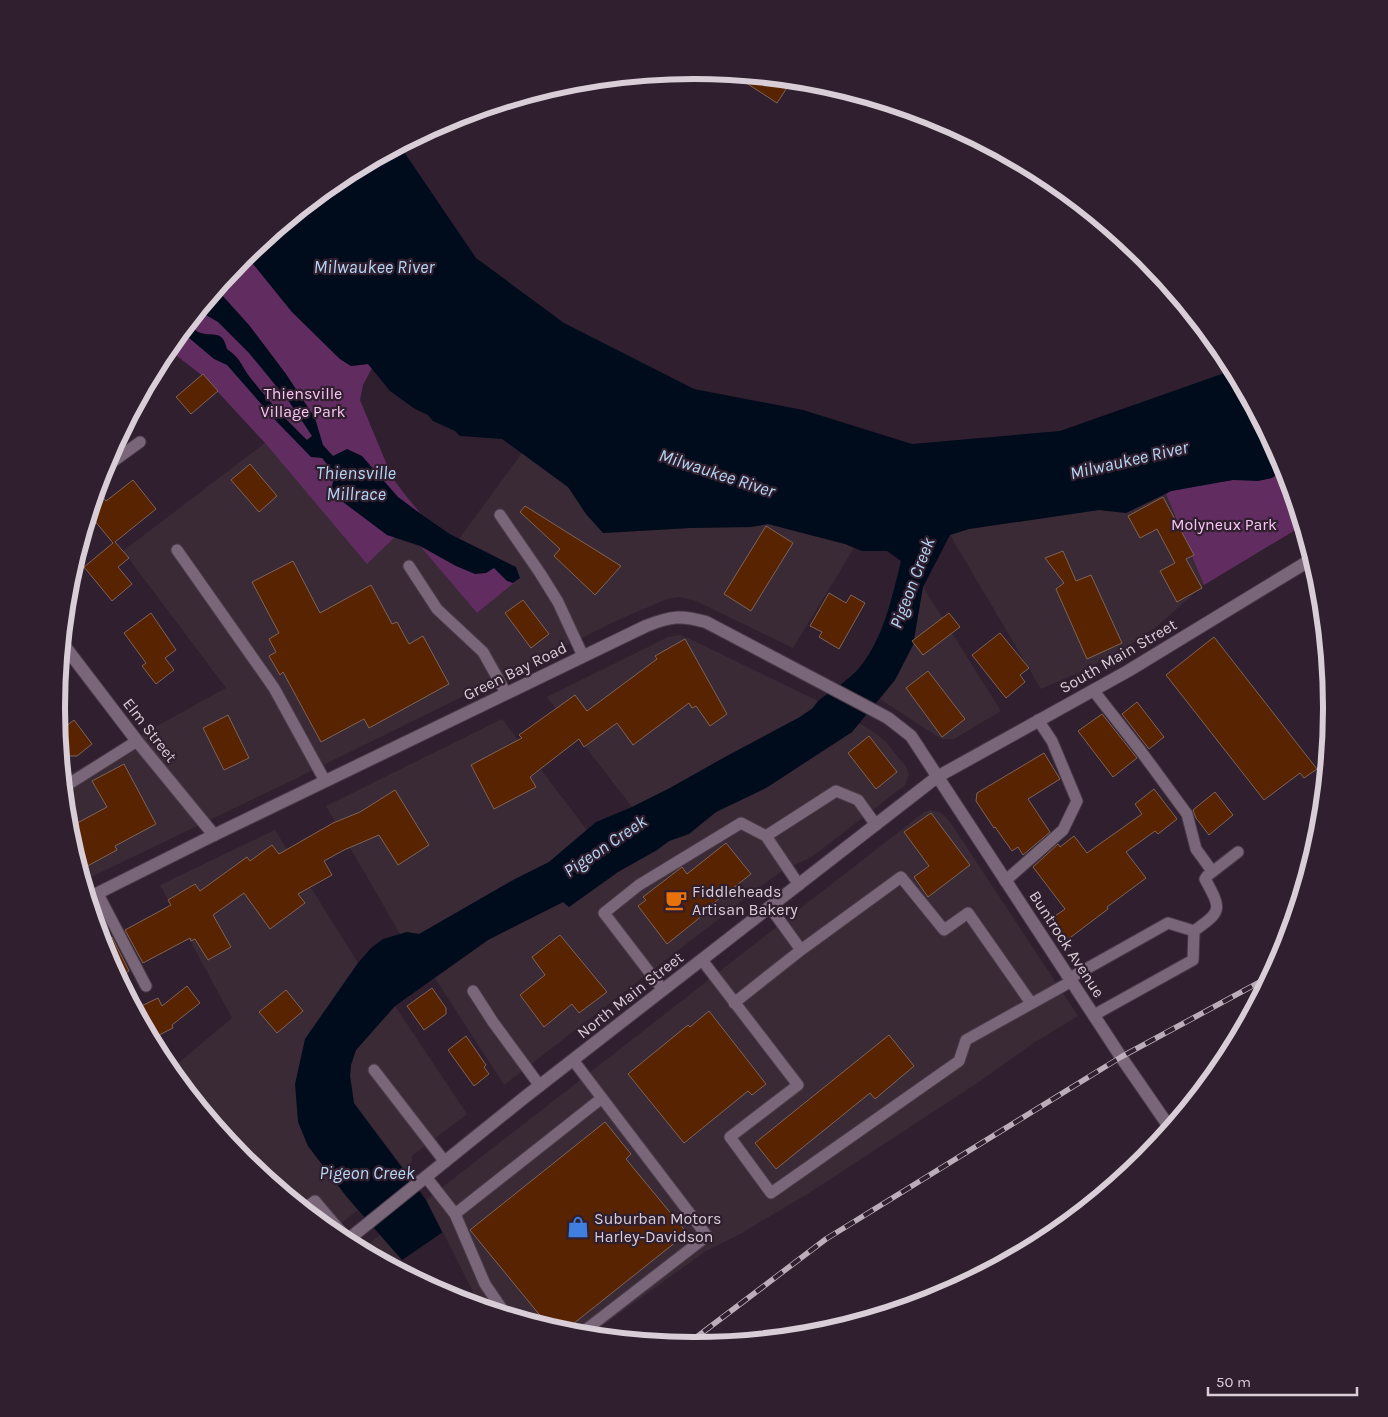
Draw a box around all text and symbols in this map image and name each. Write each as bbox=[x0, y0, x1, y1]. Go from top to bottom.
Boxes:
water label: Milwaukee River bbox=[314, 256, 435, 278]
park label: Thiensville Village Park bbox=[260, 384, 346, 421]
water label: Milwaukee River bbox=[1068, 436, 1191, 484]
water label: Milwaukee River bbox=[656, 444, 779, 502]
water label: Thiensville Millrace bbox=[316, 462, 396, 505]
park label: Molyneux Park bbox=[1171, 515, 1277, 534]
water label: Pigeon Creek bbox=[885, 534, 940, 632]
street label: South Main Street bbox=[1056, 615, 1180, 697]
street label: Green Bay Road bbox=[460, 638, 570, 704]
street label: Elm Street bbox=[119, 694, 181, 766]
water label: Pigeon Creek bbox=[559, 810, 652, 882]
place label: Fiddleheads Artisan Bakery bbox=[692, 882, 798, 919]
cafe icon: Fiddleheads Artisan Bakery bbox=[663, 887, 689, 913]
street label: Buntrock Avenue bbox=[1025, 887, 1109, 1001]
street label: North Main Street bbox=[573, 948, 687, 1042]
water label: Pigeon Creek bbox=[319, 1162, 416, 1184]
place label: Suburban Motors Harley-Davidson bbox=[594, 1209, 721, 1246]
shop icon: Suburban Motors Harley-Davidson bbox=[565, 1214, 591, 1240]
scale bar bbox=[1208, 1364, 1357, 1396]
text: 50 m bbox=[1216, 1373, 1251, 1391]

